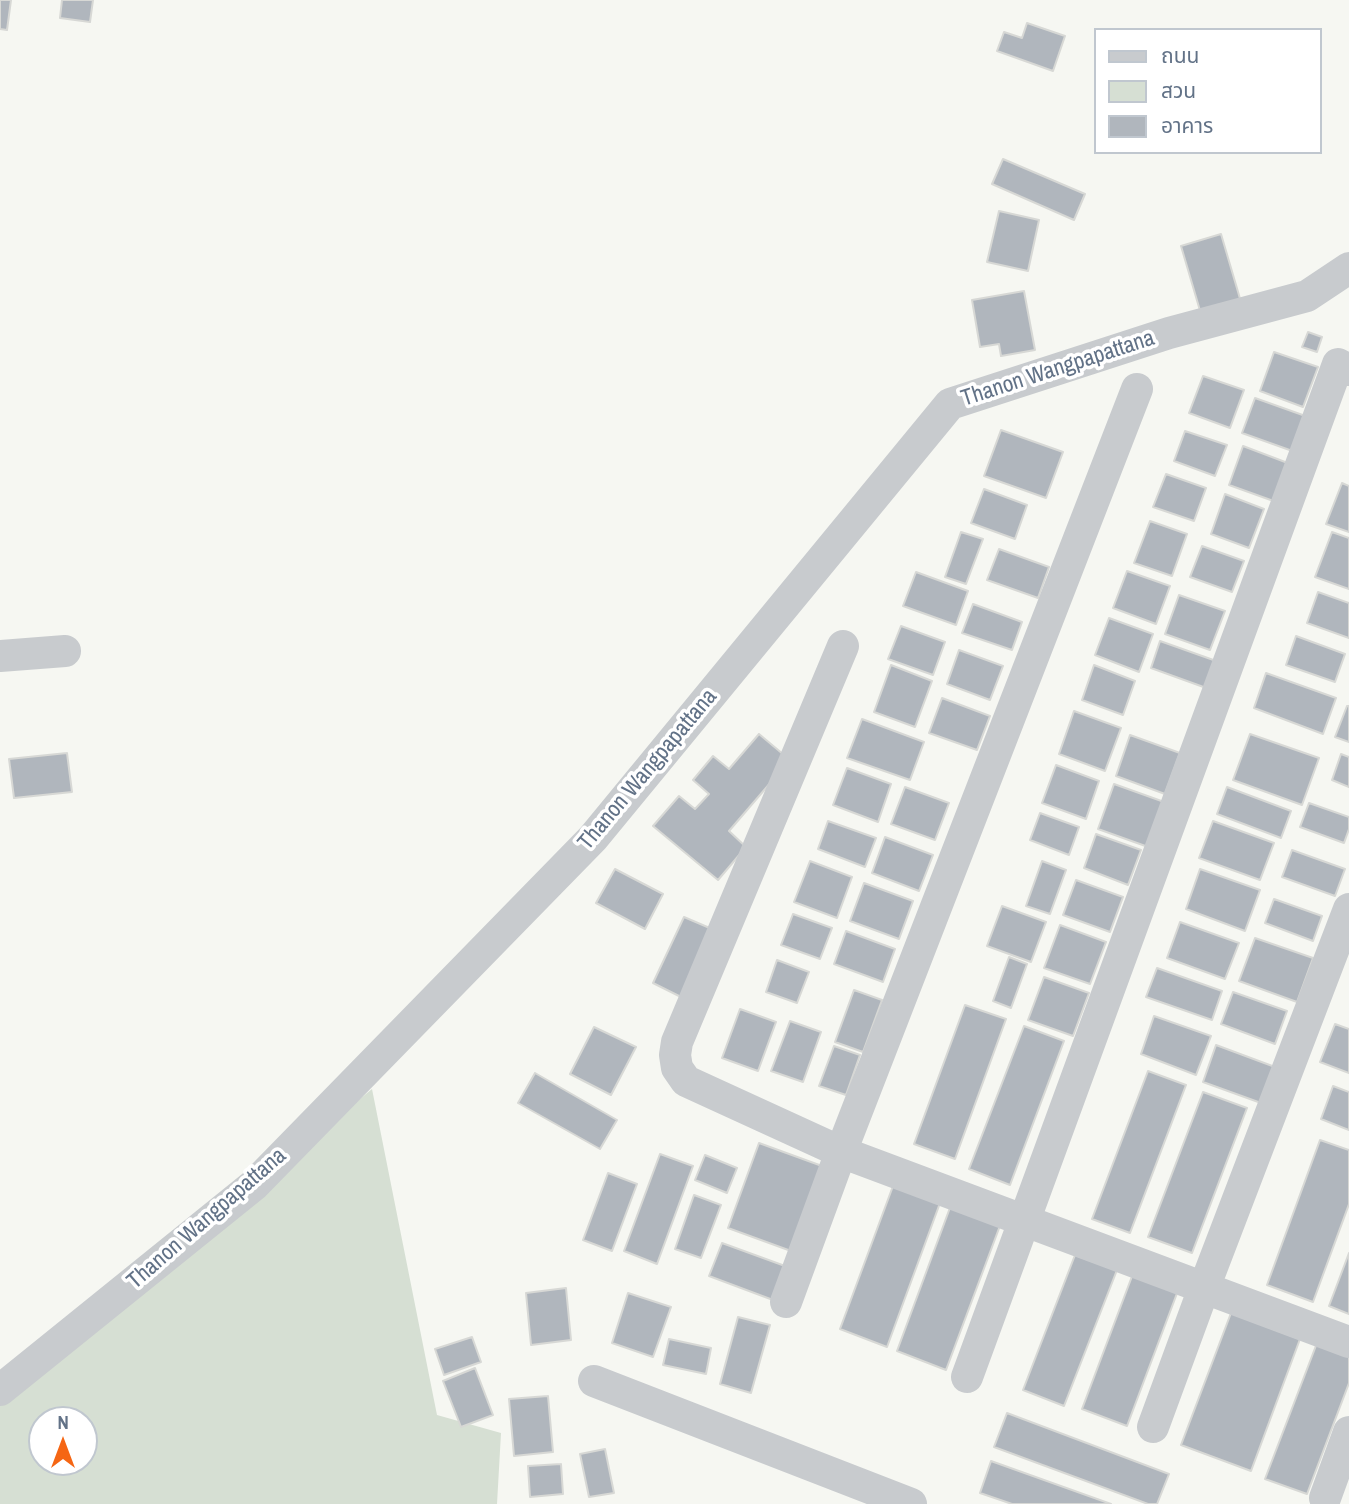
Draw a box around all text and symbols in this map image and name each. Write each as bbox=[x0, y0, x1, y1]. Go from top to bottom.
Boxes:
legend bbox=[1094, 28, 1321, 154]
text: ถนน bbox=[1161, 41, 1199, 70]
text: สวน bbox=[1161, 76, 1196, 105]
text: อาคาร bbox=[1161, 111, 1213, 140]
street label: Thanon Wangpapattana bbox=[958, 325, 1158, 413]
street label: Thanon Wangpapattana bbox=[573, 684, 723, 856]
street label: Thanon Wangpapattana bbox=[122, 1142, 292, 1296]
north arrow bbox=[28, 1406, 98, 1476]
text: N bbox=[57, 1409, 69, 1435]

